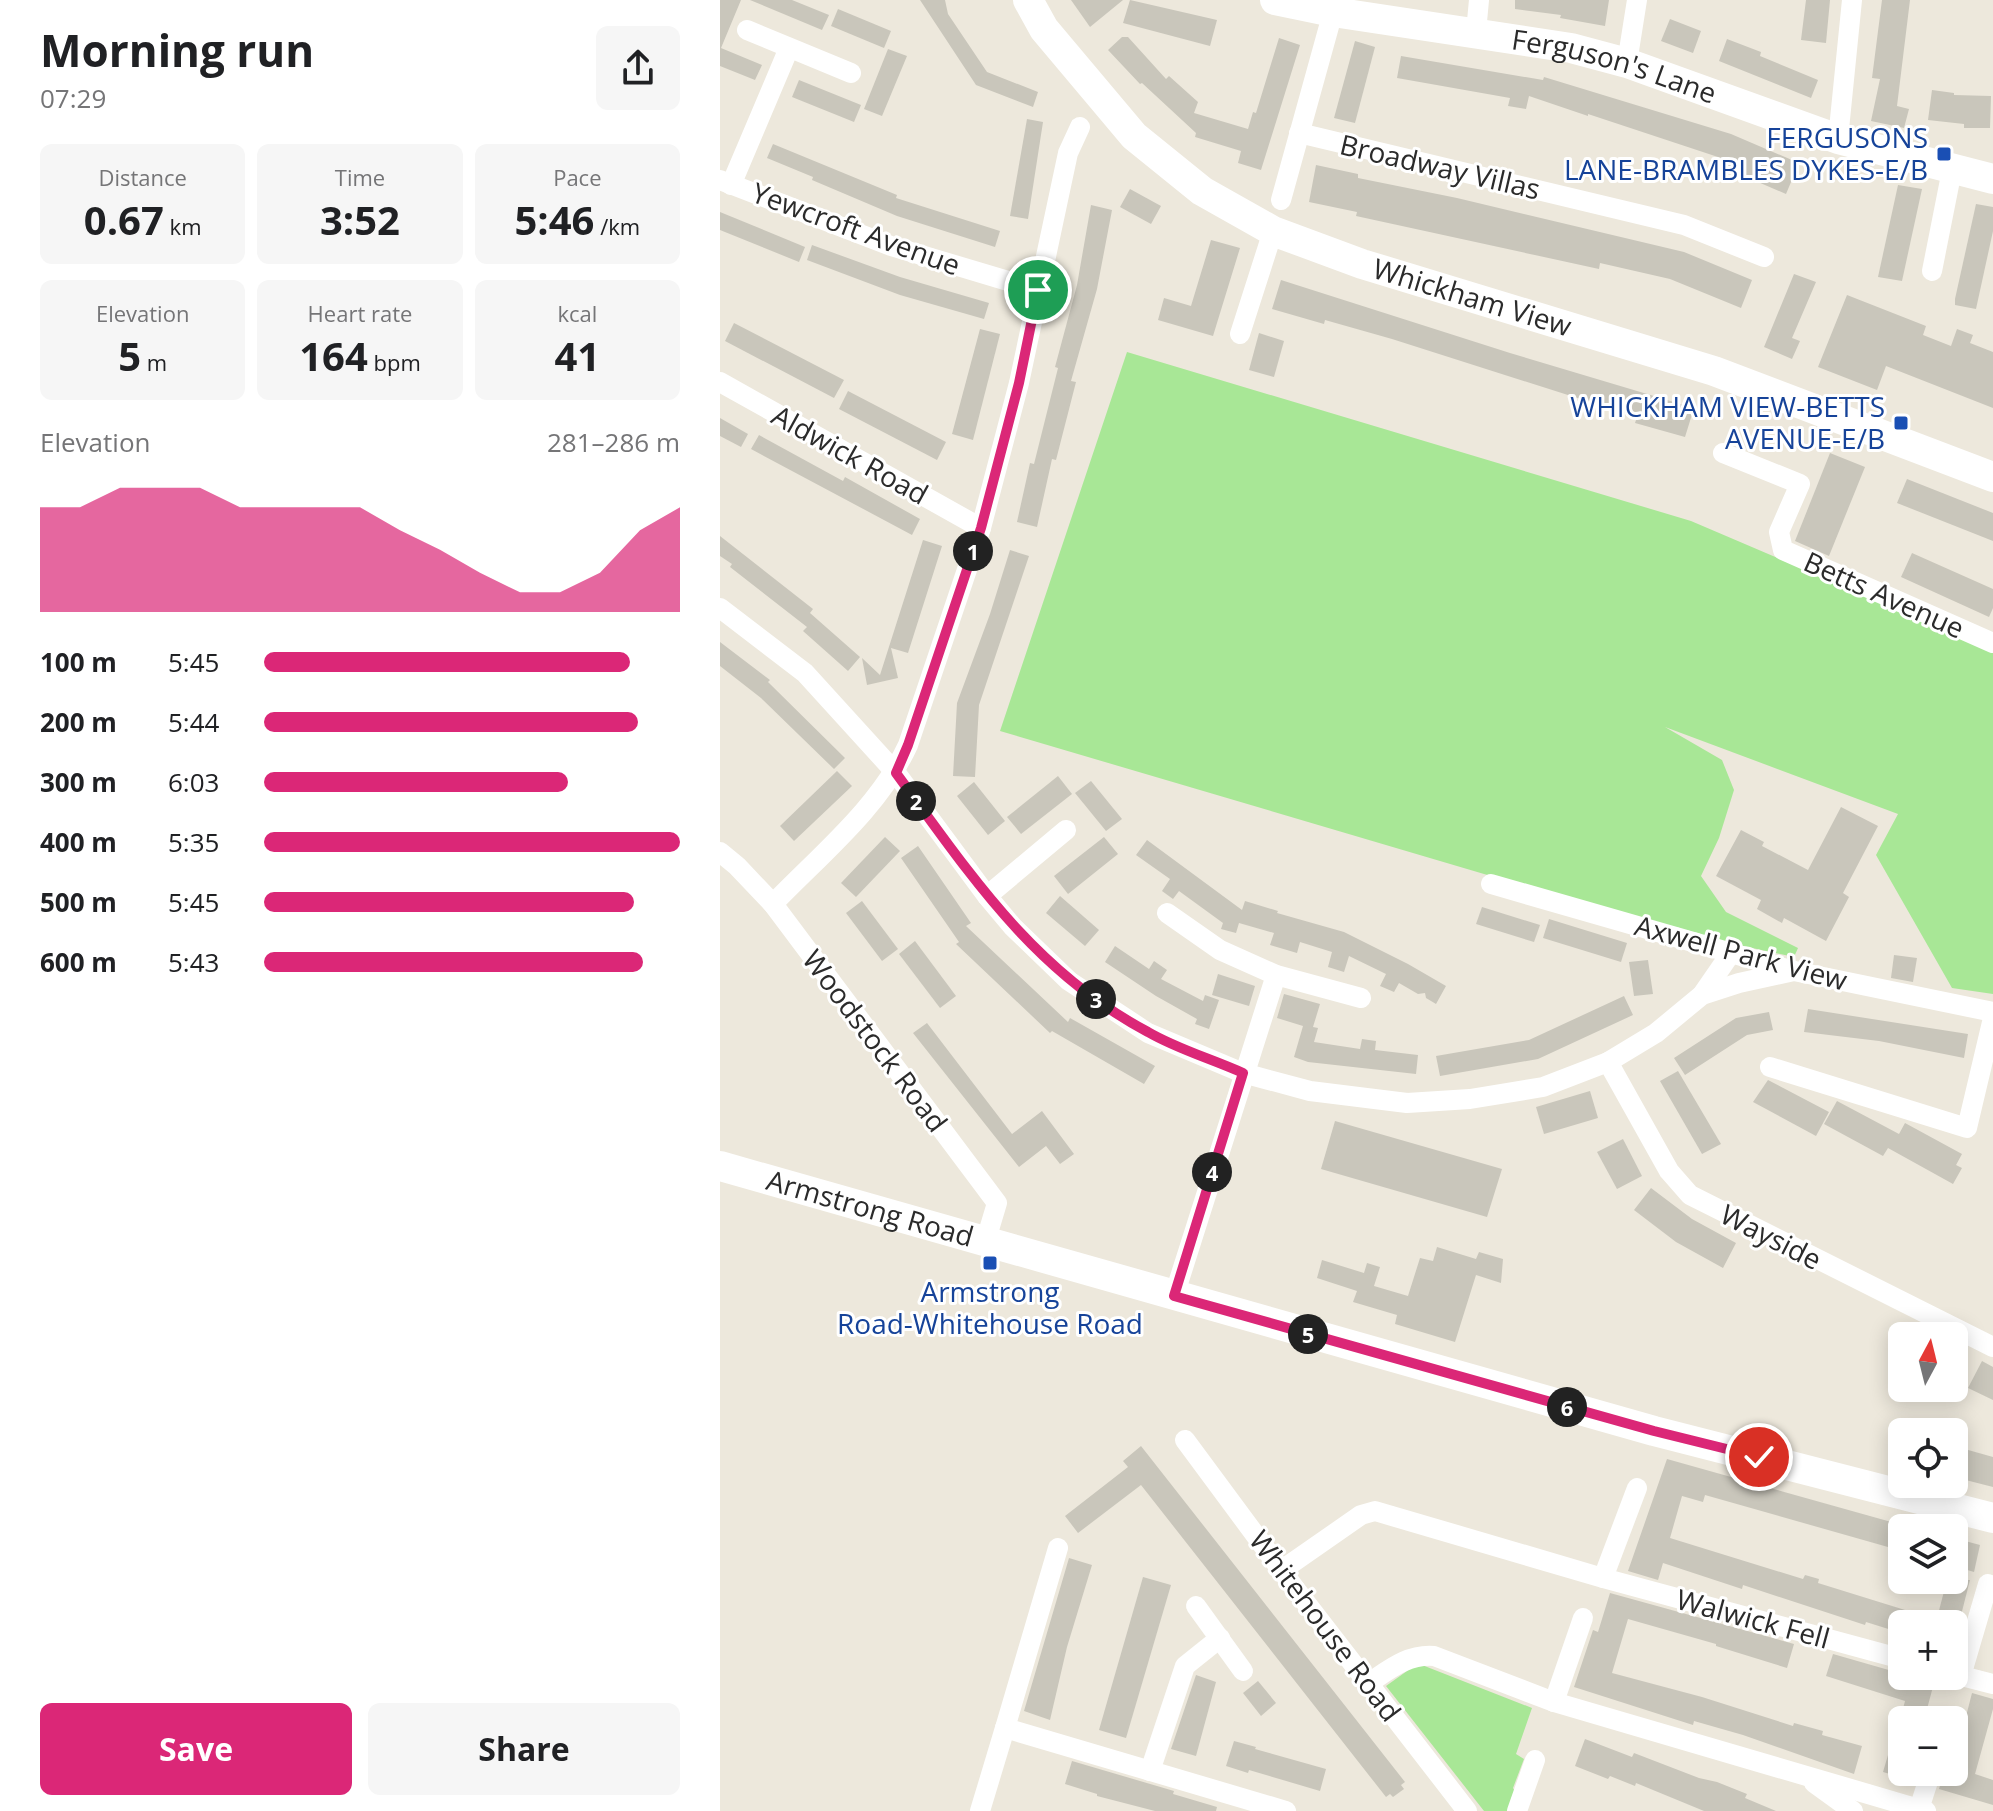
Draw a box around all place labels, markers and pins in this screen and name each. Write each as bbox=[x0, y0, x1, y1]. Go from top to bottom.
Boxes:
place label: FERGUSONS LANE-BRAMBLES DYKES-E/B bbox=[1564, 118, 1928, 188]
marker: FERGUSONS LANE-BRAMBLES DYKES-E/B bbox=[1935, 145, 1953, 163]
pin bbox=[1004, 256, 1072, 324]
place label: WHICKHAM VIEW-BETTS AVENUE-E/B bbox=[1570, 387, 1885, 457]
marker: WHICKHAM VIEW-BETTS AVENUE-E/B bbox=[1892, 414, 1910, 432]
pin: 1 bbox=[953, 531, 993, 571]
pin: 2 bbox=[896, 781, 936, 821]
pin: 3 bbox=[1076, 979, 1116, 1019]
pin: 4 bbox=[1192, 1152, 1232, 1192]
marker: Armstrong Road-Whitehouse Road bbox=[981, 1254, 999, 1272]
place label: Armstrong Road-Whitehouse Road bbox=[837, 1272, 1143, 1342]
pin: 5 bbox=[1288, 1314, 1328, 1354]
pin: 6 bbox=[1547, 1387, 1587, 1427]
pin bbox=[1725, 1423, 1793, 1491]

